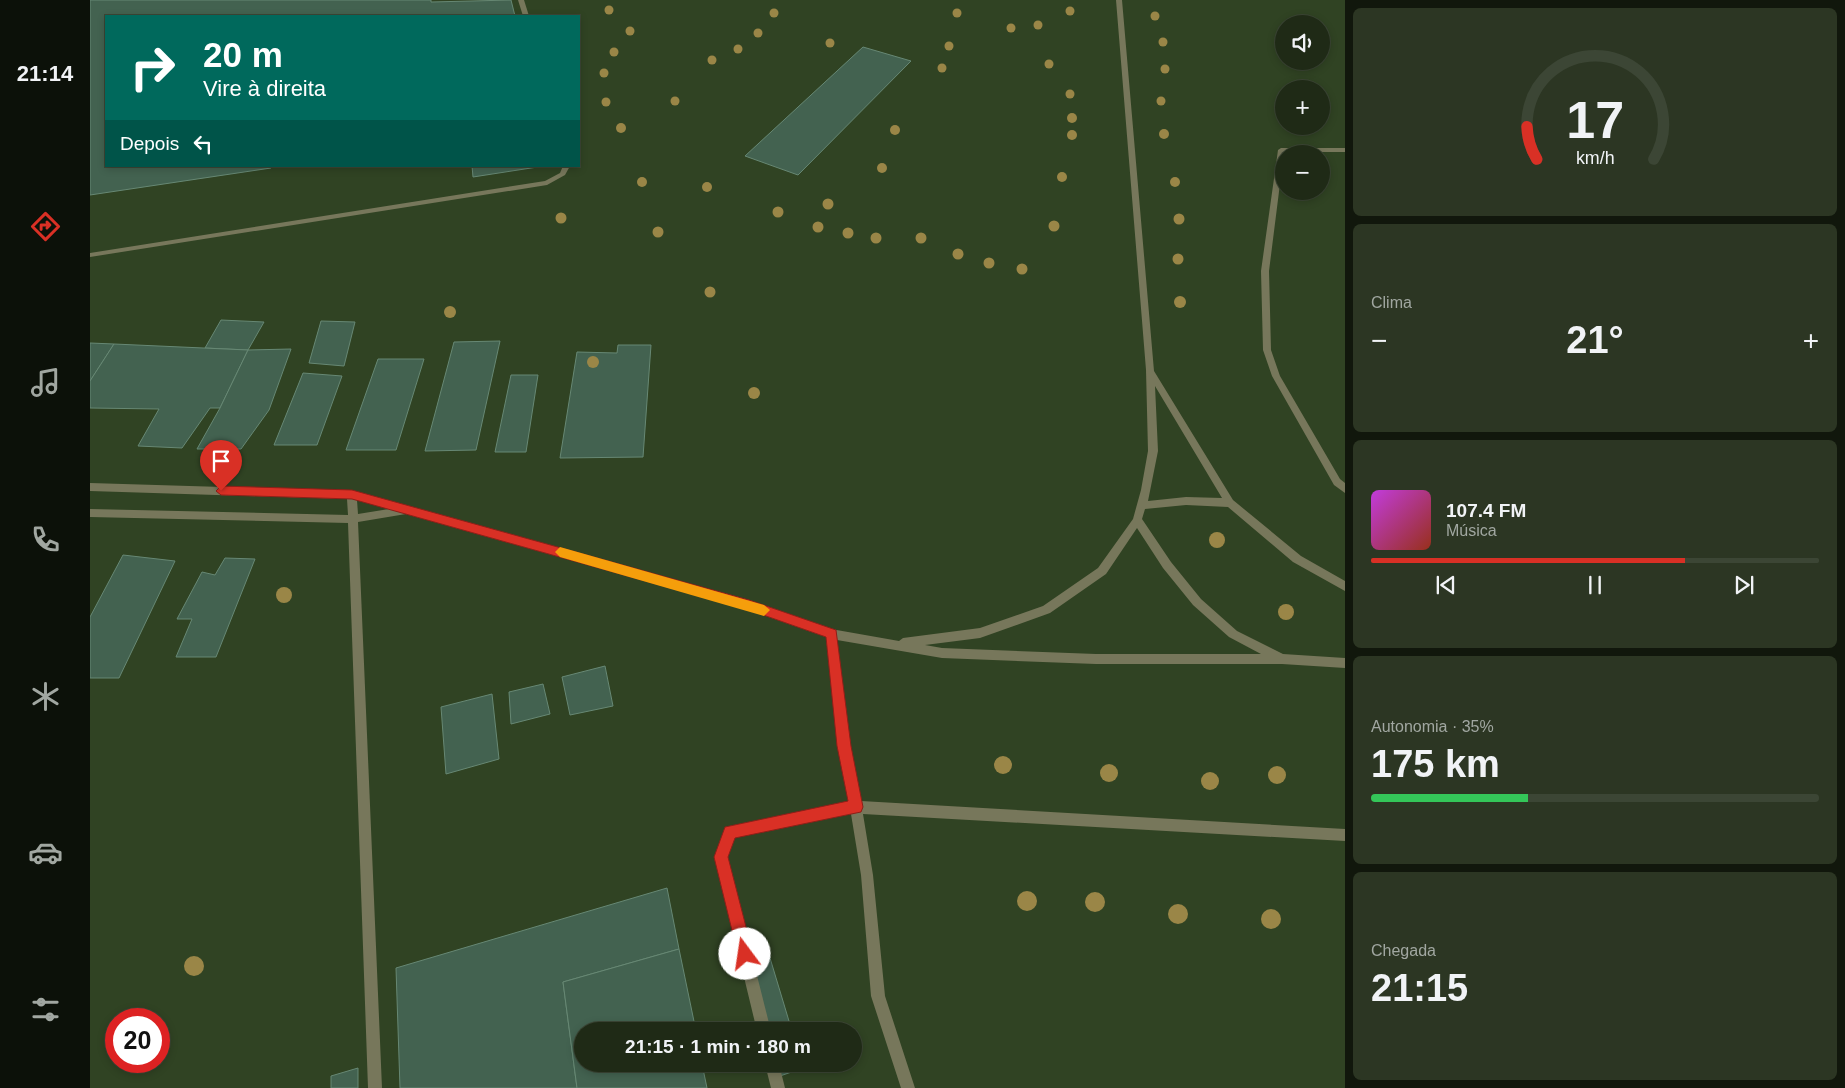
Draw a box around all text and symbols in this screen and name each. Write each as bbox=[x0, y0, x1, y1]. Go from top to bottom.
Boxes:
map controls bbox=[1275, 15, 1330, 200]
button: sound bbox=[1275, 15, 1330, 70]
icon: right bbox=[120, 35, 185, 100]
text: 20 m bbox=[203, 35, 283, 74]
text: 21:14 bbox=[17, 61, 73, 86]
text: Vire à direita bbox=[203, 76, 326, 101]
button: + bbox=[1275, 80, 1330, 135]
text: 17 bbox=[1566, 91, 1624, 149]
icon: left bbox=[189, 130, 217, 158]
text: Depois bbox=[120, 133, 179, 154]
button: − bbox=[1275, 145, 1330, 200]
text: km/h bbox=[1576, 148, 1614, 168]
icon: directions bbox=[28, 209, 63, 244]
text: Clima bbox=[1371, 294, 1412, 311]
text: 21° bbox=[1566, 319, 1624, 361]
text: − bbox=[1371, 325, 1387, 356]
text: + bbox=[1803, 325, 1819, 356]
icon: music bbox=[28, 365, 63, 400]
pin bbox=[200, 440, 242, 491]
icon: arrive bbox=[207, 447, 235, 475]
text: 107.4 FM bbox=[1446, 500, 1526, 521]
icon: phone bbox=[28, 522, 63, 557]
text: Música bbox=[1446, 522, 1497, 539]
icon: previous bbox=[1432, 571, 1460, 599]
icon: pause bbox=[1581, 571, 1609, 599]
icon: next bbox=[1730, 571, 1758, 599]
icon: climate bbox=[28, 679, 63, 714]
text: Autonomia · 35% bbox=[1371, 718, 1494, 735]
text: 175 km bbox=[1371, 743, 1500, 785]
icon: car bbox=[28, 835, 63, 870]
position arrow bbox=[718, 927, 770, 979]
text: Chegada bbox=[1371, 942, 1436, 959]
text: 21:15 bbox=[1371, 967, 1468, 1009]
icon: filters bbox=[28, 992, 63, 1027]
speed limit sign: 20 bbox=[105, 1008, 170, 1073]
text: 21:15 · 1 min · 180 m bbox=[625, 1036, 811, 1057]

